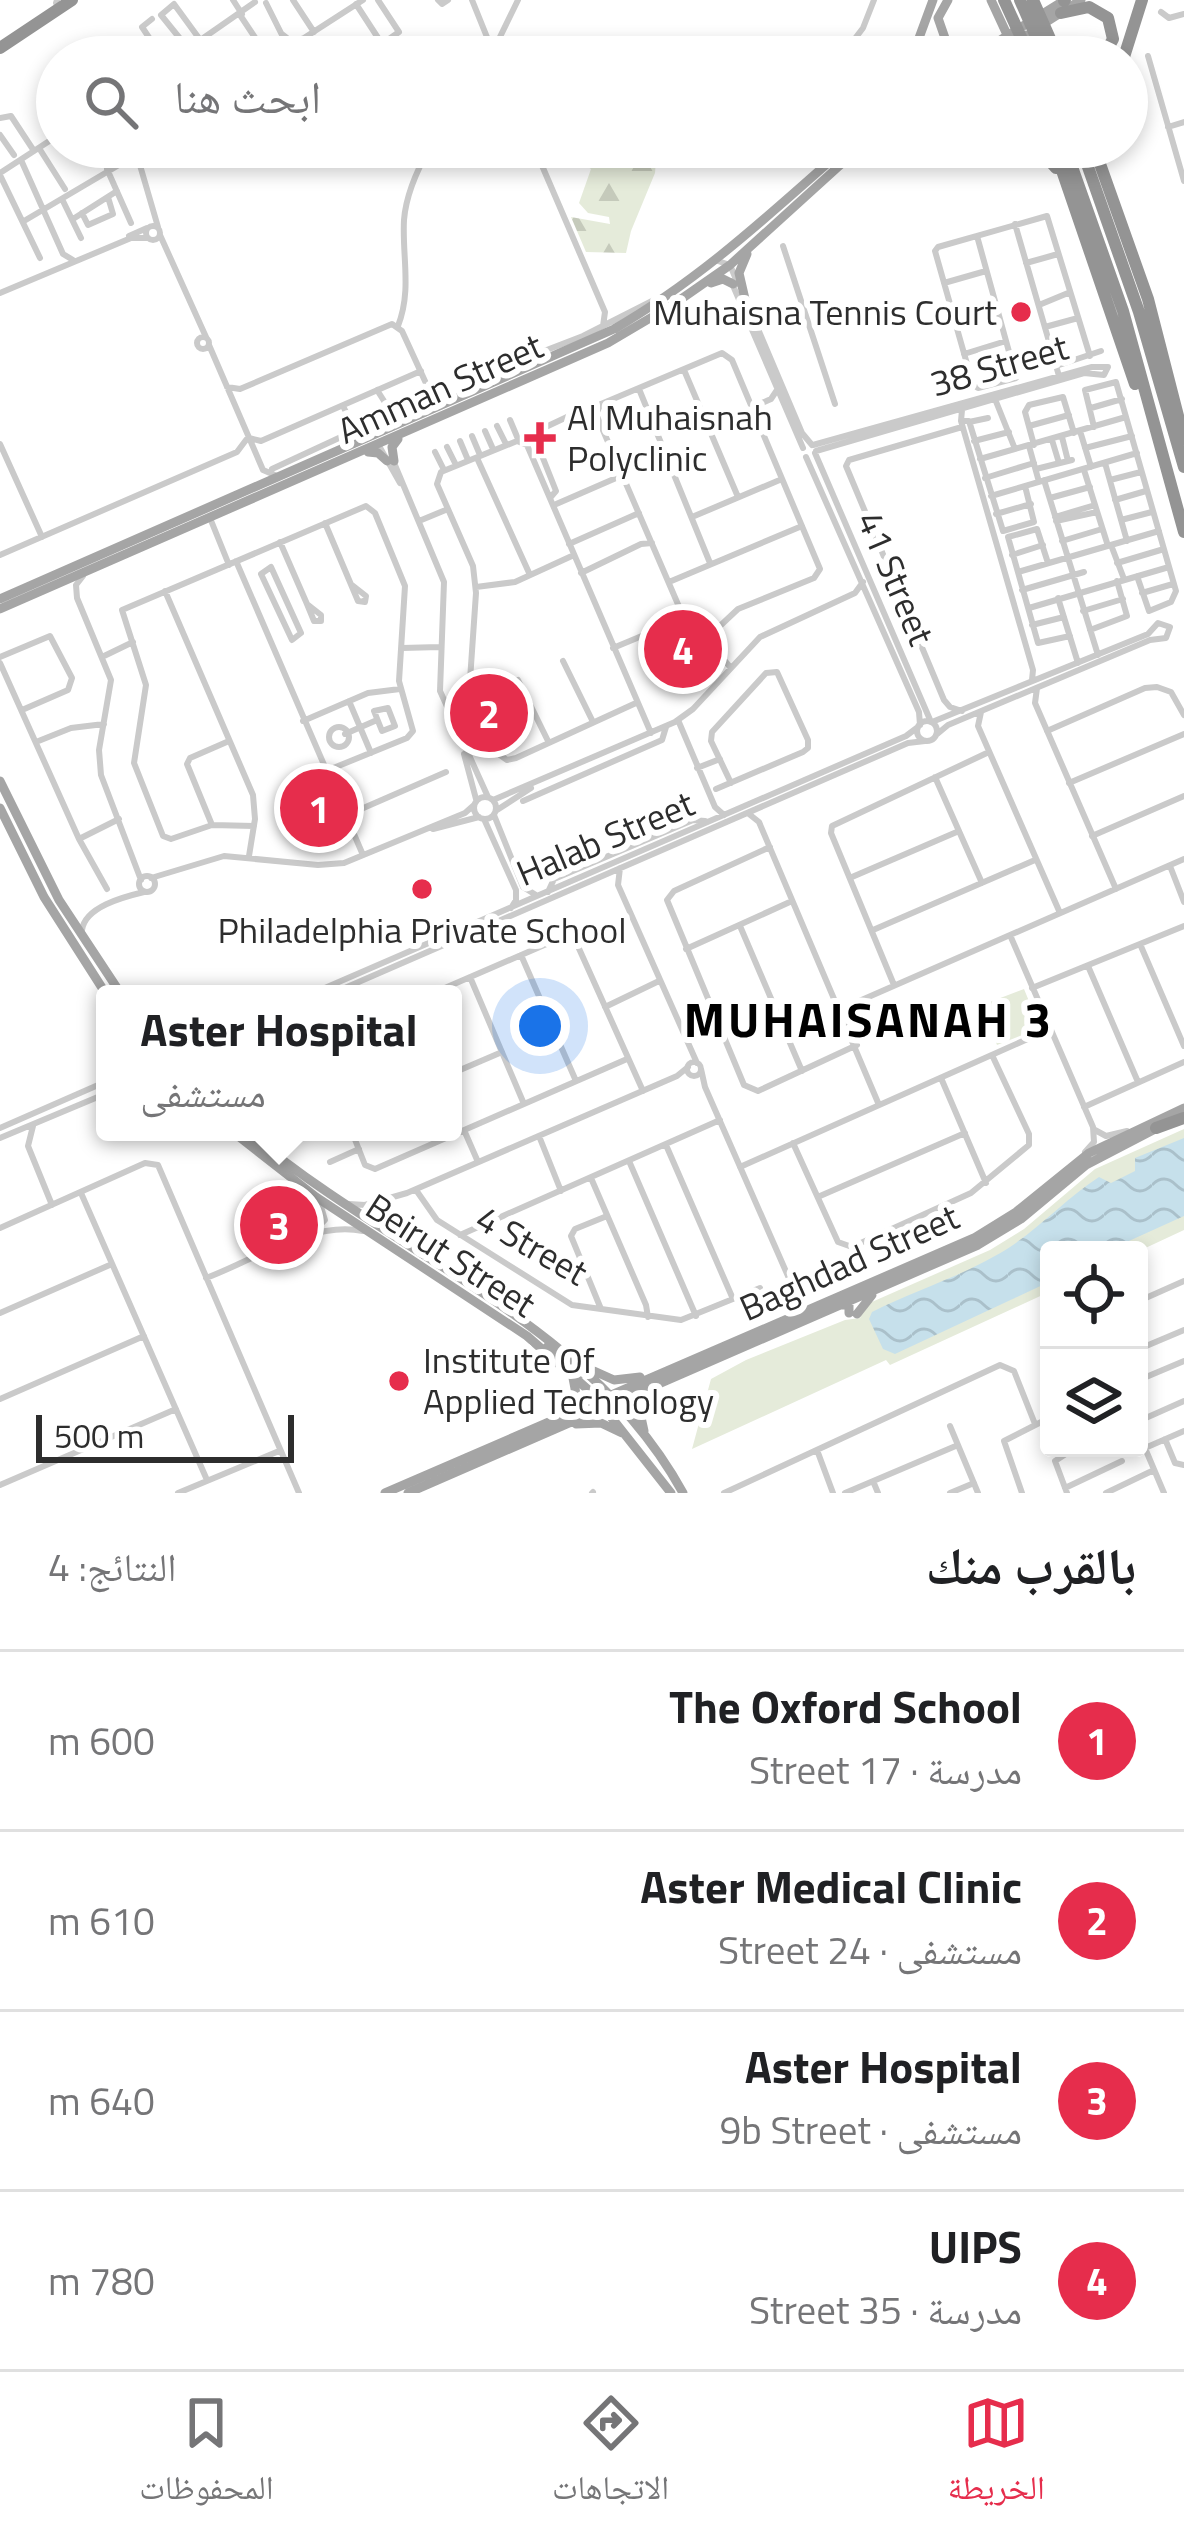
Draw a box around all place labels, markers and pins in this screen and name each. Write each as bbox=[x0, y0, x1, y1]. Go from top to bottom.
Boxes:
place label: Muhaisna Tennis Court bbox=[653, 284, 997, 339]
marker: Muhaisna Tennis Court bbox=[1008, 299, 1034, 325]
place label: Al Muhaisnah Polyclinic bbox=[567, 389, 773, 485]
marker: Al Muhaisnah Polyclinic bbox=[524, 422, 556, 454]
pin: 4 bbox=[644, 604, 722, 694]
pin: 2 bbox=[450, 668, 528, 758]
pin: 1 bbox=[280, 763, 358, 853]
marker: Philadelphia Private School bbox=[409, 876, 435, 902]
place label: Philadelphia Private School bbox=[218, 902, 626, 957]
pin: 3 bbox=[240, 1180, 318, 1270]
place label: Institute Of Applied Technology bbox=[423, 1332, 714, 1428]
marker: Institute Of Applied Technology bbox=[386, 1368, 412, 1394]

